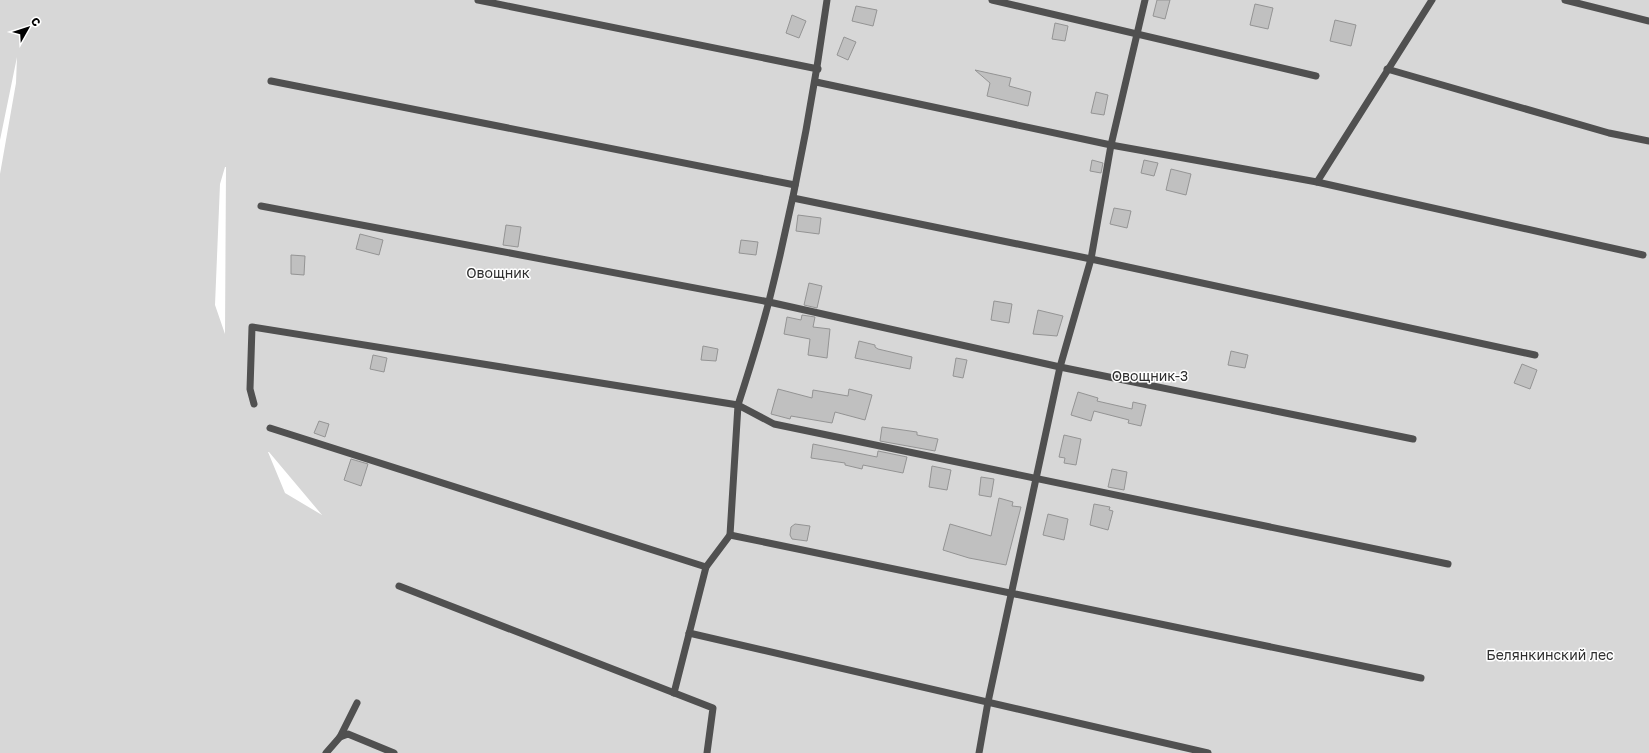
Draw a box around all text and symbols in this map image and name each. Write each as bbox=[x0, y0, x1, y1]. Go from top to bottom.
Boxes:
north arrow bbox=[8, 8, 48, 48]
text: С bbox=[29, 14, 44, 29]
park label: Овощник bbox=[466, 264, 530, 281]
park label: Овощник-3 bbox=[1112, 367, 1188, 384]
park label: Белянкинский лес bbox=[1486, 646, 1614, 663]

